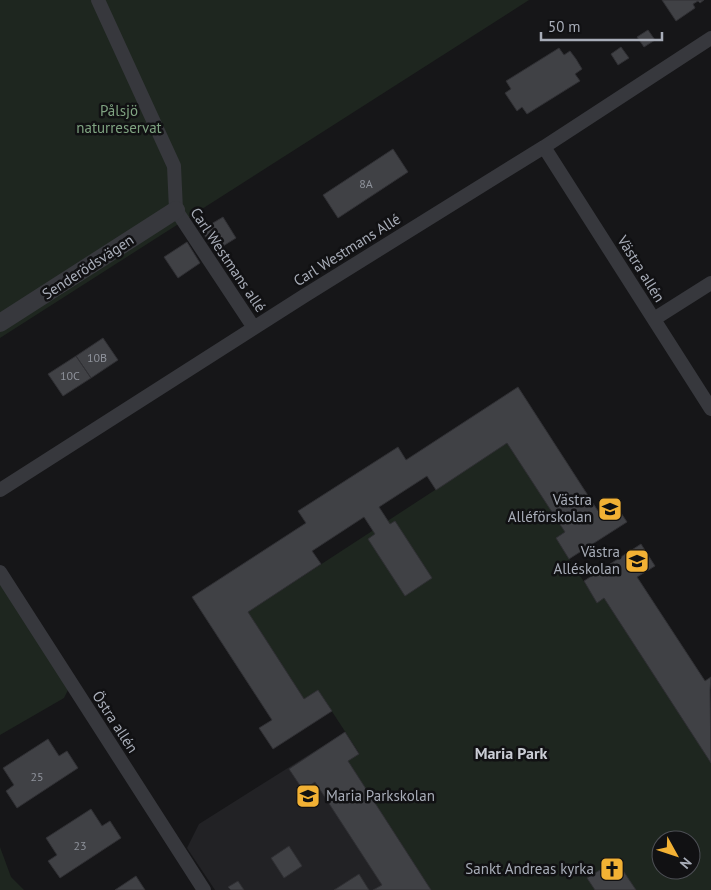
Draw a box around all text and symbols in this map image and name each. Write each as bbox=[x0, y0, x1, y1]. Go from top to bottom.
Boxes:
scale bar bbox=[541, 10, 662, 42]
text: 50 m bbox=[548, 17, 581, 36]
park label: Pålsjö naturreservat bbox=[76, 101, 162, 137]
house number: 8A bbox=[359, 176, 373, 191]
street label: Carl Westmans allé bbox=[187, 204, 270, 315]
street label: Carl Westmans Allé bbox=[290, 209, 404, 290]
street label: Senderödsvägen bbox=[38, 230, 137, 303]
street label: Västra allén bbox=[613, 231, 669, 306]
house number: 10B bbox=[87, 350, 107, 365]
house number: 10C bbox=[60, 368, 80, 383]
place label: Västra Alléförskolan bbox=[508, 490, 592, 526]
school or university icon: Västra Alléförskolan bbox=[597, 496, 623, 522]
place label: Västra Alléskolan bbox=[553, 542, 620, 578]
school or university icon: Västra Alléskolan bbox=[624, 548, 650, 574]
street label: Östra allén bbox=[88, 687, 143, 756]
district label: Maria Park bbox=[475, 743, 548, 763]
house number: 25 bbox=[30, 769, 44, 784]
school or university icon: Maria Parkskolan bbox=[295, 783, 321, 809]
place label: Maria Parkskolan bbox=[326, 786, 435, 805]
north arrow bbox=[651, 830, 701, 880]
house number: 23 bbox=[73, 838, 87, 853]
text: N bbox=[676, 854, 696, 873]
church icon: Sankt Andreas kyrka bbox=[599, 856, 625, 882]
place label: Sankt Andreas kyrka bbox=[465, 859, 594, 878]

